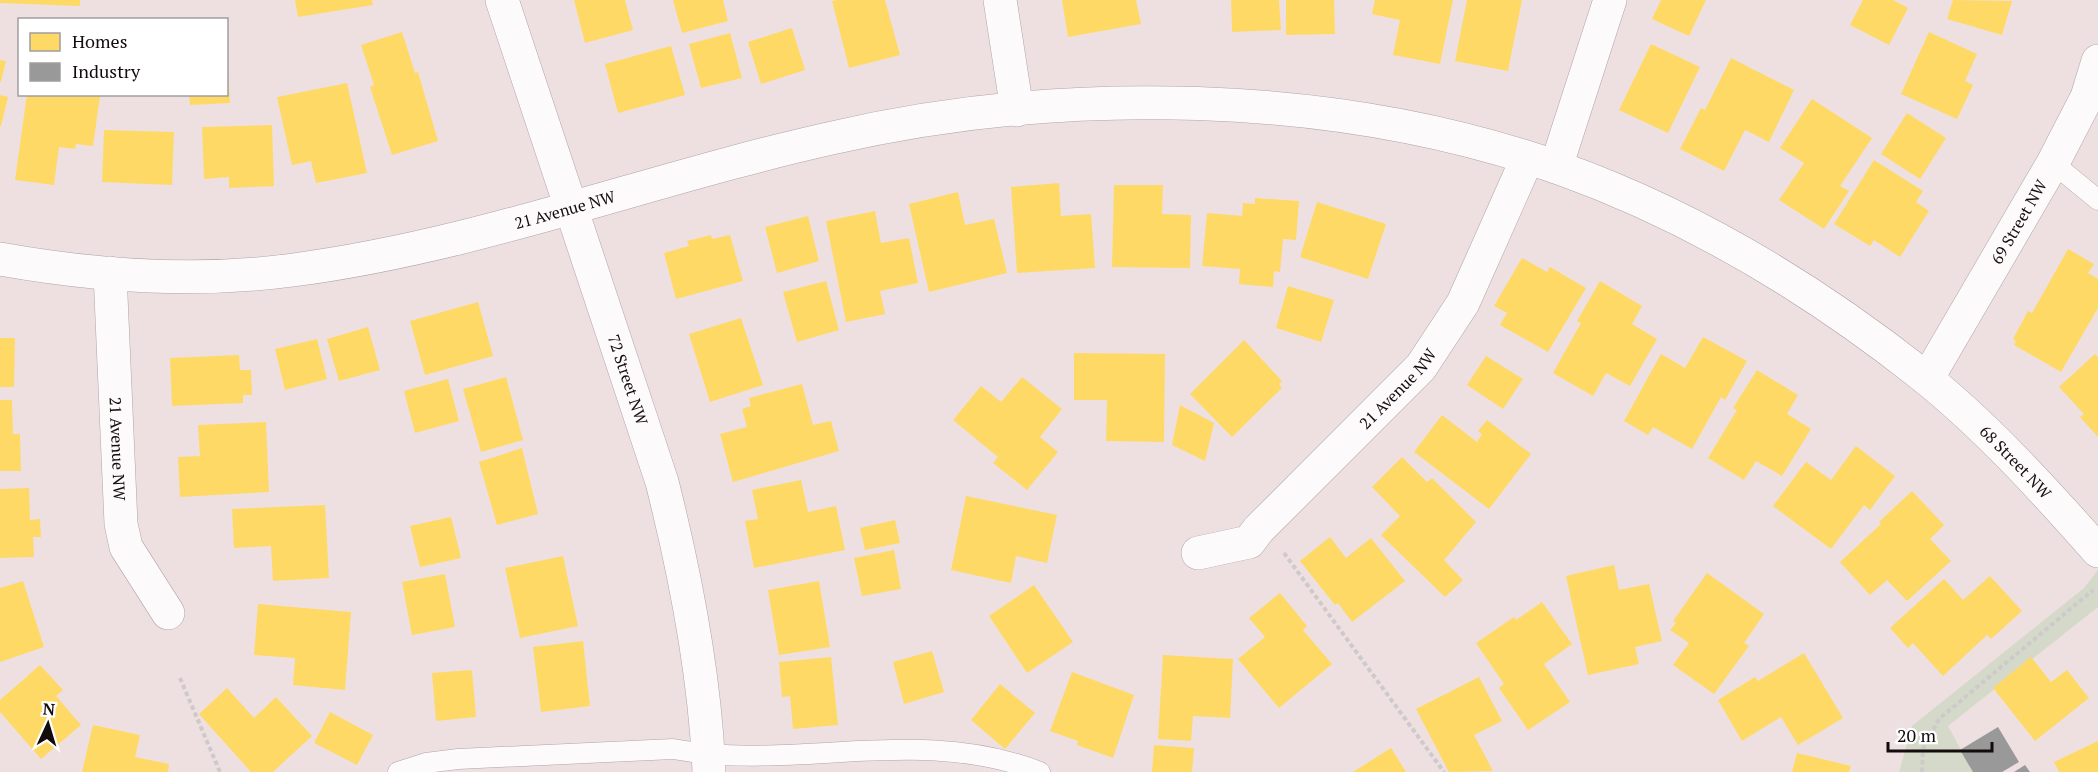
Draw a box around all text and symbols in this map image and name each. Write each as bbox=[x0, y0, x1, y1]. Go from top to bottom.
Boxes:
legend bbox=[18, 18, 228, 96]
text: Homes bbox=[72, 29, 127, 53]
text: Industry bbox=[72, 59, 141, 83]
street label: 69 Street NW bbox=[1985, 176, 2052, 268]
street label: 21 Avenue NW bbox=[512, 185, 618, 234]
street label: 72 Street NW bbox=[603, 331, 653, 428]
street label: 21 Avenue NW bbox=[1354, 344, 1441, 434]
street label: 21 Avenue NW bbox=[104, 397, 131, 501]
street label: 68 Street NW bbox=[1975, 420, 2057, 503]
north arrow bbox=[18, 694, 78, 754]
text: N bbox=[42, 698, 56, 720]
scale bar bbox=[1888, 715, 1992, 753]
text: 20 m bbox=[1897, 723, 1937, 747]

